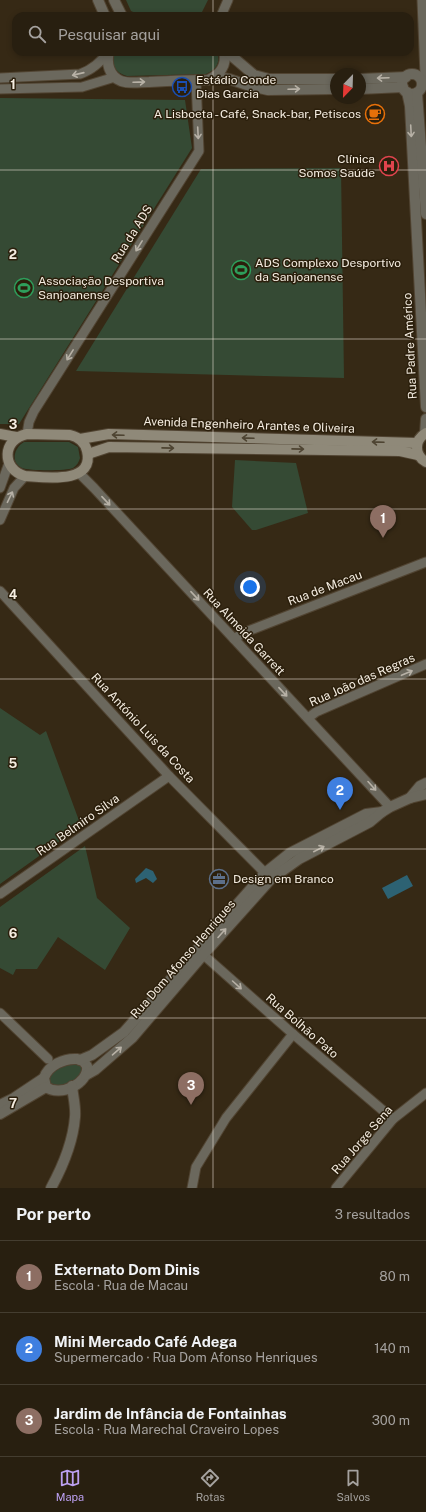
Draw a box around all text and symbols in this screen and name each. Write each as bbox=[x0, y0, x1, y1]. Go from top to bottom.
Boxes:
search box bbox=[12, 12, 414, 56]
icon: search bbox=[26, 23, 48, 45]
text: Pesquisar aqui bbox=[58, 26, 160, 43]
north arrow bbox=[330, 68, 366, 104]
one-way arrow bbox=[72, 71, 85, 79]
place label: Estádio Conde Dias Garcia bbox=[196, 73, 276, 101]
one-way arrow bbox=[377, 74, 390, 82]
bus stop icon: Estádio Conde Dias Garcia bbox=[171, 76, 193, 98]
text: 1 bbox=[10, 77, 16, 92]
one-way arrow bbox=[132, 78, 145, 86]
one-way arrow bbox=[287, 85, 300, 93]
cafe icon: A Lisboeta - Café, Snack-bar, Petiscos bbox=[364, 103, 386, 125]
place label: A Lisboeta - Café, Snack-bar, Petiscos bbox=[154, 107, 361, 121]
one-way arrow bbox=[407, 124, 415, 137]
one-way arrow bbox=[195, 126, 202, 139]
place label: Clínica Somos Saúde bbox=[299, 152, 375, 180]
hospital icon: Clínica Somos Saúde bbox=[378, 155, 400, 177]
street label: Rua da ADS bbox=[109, 202, 155, 266]
one-way arrow bbox=[135, 240, 144, 251]
text: 2 bbox=[9, 247, 17, 262]
place label: ADS Complexo Desportivo da Sanjoanense bbox=[255, 256, 401, 284]
sports icon: ADS Complexo Desportivo da Sanjoanense bbox=[230, 259, 252, 281]
place label: Associação Desportiva Sanjoanense bbox=[38, 274, 164, 302]
sports icon: Associação Desportiva Sanjoanense bbox=[13, 277, 35, 299]
street label: Rua Padre Américo bbox=[400, 292, 420, 400]
one-way arrow bbox=[66, 349, 74, 360]
street label: Avenida Engenheiro Arantes e Oliveira bbox=[143, 414, 355, 436]
text: 3 bbox=[9, 417, 18, 432]
one-way arrow bbox=[112, 431, 125, 439]
one-way arrow bbox=[242, 434, 255, 442]
one-way arrow bbox=[372, 438, 385, 445]
one-way arrow bbox=[161, 444, 174, 451]
one-way arrow bbox=[291, 446, 304, 453]
one-way arrow bbox=[7, 491, 14, 503]
one-way arrow bbox=[102, 496, 111, 506]
pin: 1 bbox=[370, 505, 396, 538]
street label: Rua de Macau bbox=[286, 567, 364, 609]
your location bbox=[240, 577, 260, 597]
street label: Rua Almeida Garrett bbox=[200, 586, 288, 679]
text: 4 bbox=[9, 587, 18, 602]
one-way arrow bbox=[190, 591, 200, 601]
street label: Rua João das Regras bbox=[307, 650, 417, 710]
one-way arrow bbox=[400, 669, 412, 676]
street label: Rua António Luis da Costa bbox=[88, 670, 198, 786]
one-way arrow bbox=[278, 686, 287, 696]
text: 5 bbox=[9, 756, 18, 771]
pin: 2 bbox=[327, 777, 353, 810]
one-way arrow bbox=[367, 781, 377, 791]
street label: Rua Belmiro Silva bbox=[34, 791, 122, 859]
one-way arrow bbox=[313, 844, 325, 852]
office icon: Design em Branco bbox=[208, 868, 230, 890]
place label: Design em Branco bbox=[233, 872, 334, 886]
street label: Rua Dom Afonso Henriques bbox=[128, 897, 238, 1021]
text: 6 bbox=[9, 926, 18, 941]
one-way arrow bbox=[218, 928, 227, 939]
one-way arrow bbox=[231, 980, 242, 989]
street label: Rua Bolhão Pato bbox=[263, 991, 341, 1061]
one-way arrow bbox=[112, 1047, 122, 1056]
pin: 3 bbox=[178, 1072, 204, 1105]
text: 7 bbox=[9, 1096, 17, 1111]
street label: Rua Jorge Sena bbox=[329, 1103, 395, 1177]
text: Por perto bbox=[16, 1204, 91, 1224]
text: 3 resultados bbox=[335, 1207, 410, 1222]
text: Externato Dom Dinis bbox=[54, 1261, 200, 1278]
text: 1 bbox=[26, 1269, 32, 1284]
text: 80 m bbox=[379, 1269, 410, 1284]
text: Escola · Rua de Macau bbox=[54, 1278, 188, 1293]
text: Mini Mercado Café Adega bbox=[54, 1333, 237, 1350]
text: 2 bbox=[25, 1341, 33, 1356]
text: 140 m bbox=[374, 1341, 410, 1356]
text: Supermercado · Rua Dom Afonso Henriques bbox=[54, 1350, 318, 1365]
text: Jardim de Infância de Fontainhas bbox=[54, 1405, 287, 1422]
text: 3 bbox=[25, 1413, 33, 1428]
text: 300 m bbox=[372, 1413, 410, 1428]
text: Escola · Rua Marechal Craveiro Lopes bbox=[54, 1422, 279, 1437]
tab: Mapa bbox=[56, 1467, 84, 1503]
tab: Rotas bbox=[196, 1467, 225, 1503]
tab: Salvos bbox=[336, 1467, 370, 1503]

